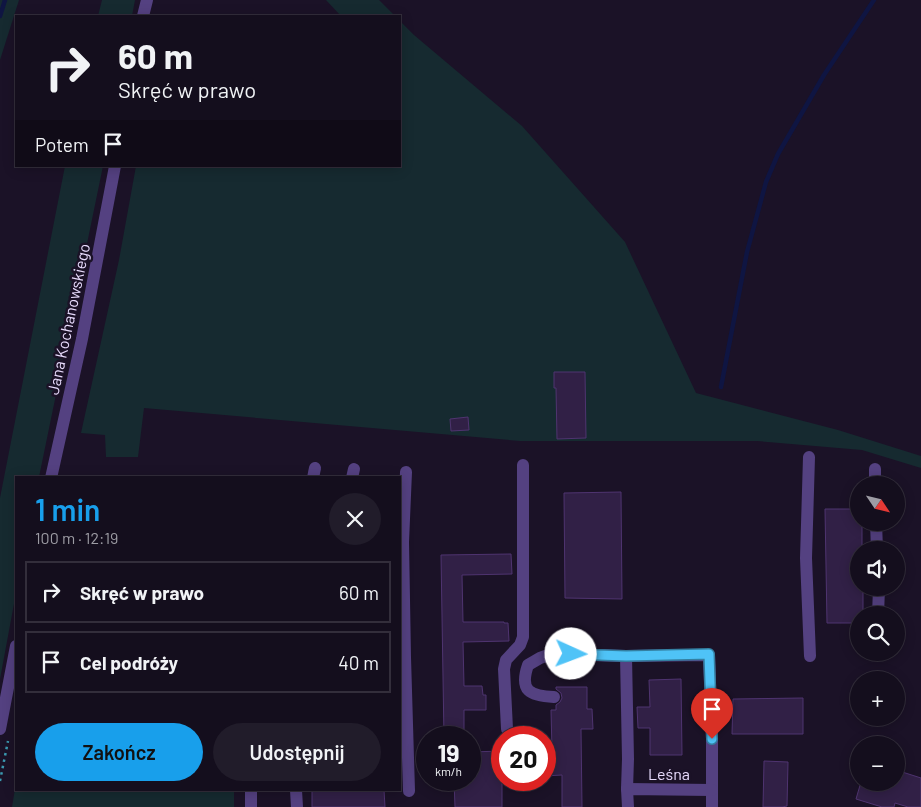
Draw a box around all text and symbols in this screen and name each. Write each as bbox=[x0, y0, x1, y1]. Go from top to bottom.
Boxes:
text: 60 m bbox=[118, 34, 193, 76]
icon: right bbox=[35, 35, 100, 100]
text: Skręć w prawo bbox=[118, 76, 256, 102]
icon: arrive bbox=[99, 130, 127, 158]
text: Potem bbox=[35, 133, 89, 156]
street label: Jana Kochanowskiego bbox=[43, 242, 93, 396]
north arrow bbox=[850, 476, 905, 531]
map controls bbox=[850, 476, 905, 791]
text: 1 min bbox=[35, 491, 100, 527]
button: close bbox=[329, 493, 381, 545]
text: 100 m · 12:19 bbox=[35, 528, 118, 547]
button: sound bbox=[850, 541, 905, 596]
icon: right bbox=[37, 578, 65, 606]
text: Skręć w prawo bbox=[80, 581, 204, 604]
text: 60 m bbox=[339, 581, 379, 604]
button: search bbox=[850, 606, 905, 661]
position arrow bbox=[544, 627, 596, 679]
icon: arrive bbox=[37, 648, 65, 676]
text: Cel podróży bbox=[80, 651, 178, 674]
text: 40 m bbox=[338, 651, 379, 674]
button: + bbox=[850, 671, 905, 726]
pin bbox=[691, 688, 733, 739]
icon: arrive bbox=[698, 695, 726, 723]
button: Zakończ bbox=[35, 723, 203, 781]
button: Udostępnij bbox=[213, 723, 381, 781]
speed limit sign: 20 bbox=[491, 726, 556, 791]
button: − bbox=[850, 736, 905, 791]
text: 19 bbox=[437, 737, 460, 767]
text: km/h bbox=[435, 764, 462, 778]
street label: Leśna bbox=[648, 764, 690, 783]

